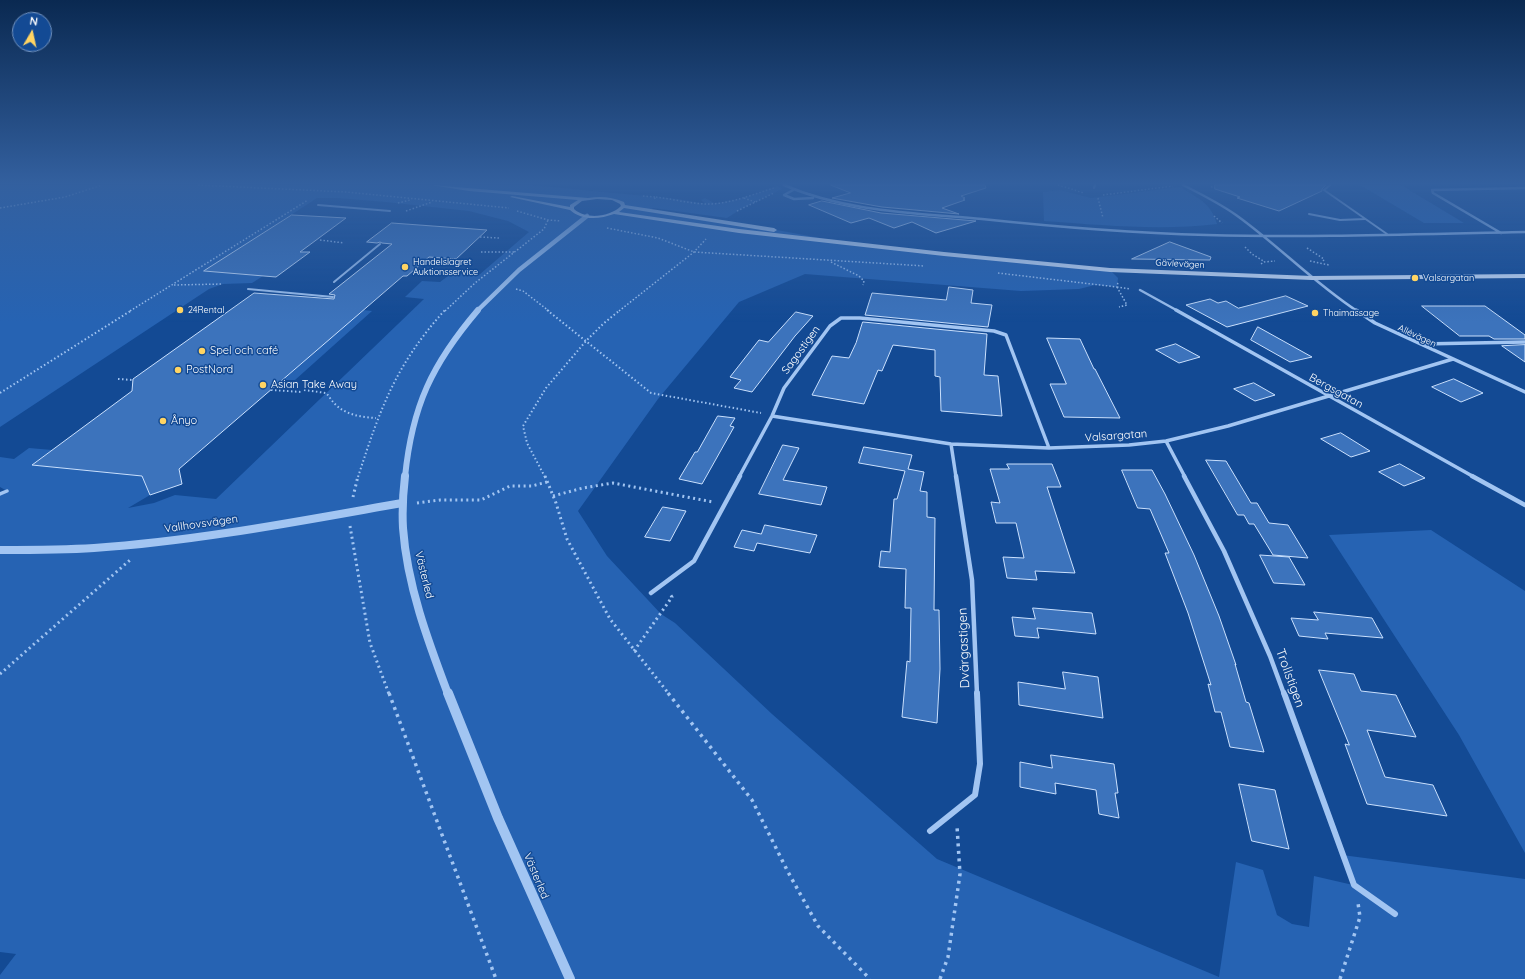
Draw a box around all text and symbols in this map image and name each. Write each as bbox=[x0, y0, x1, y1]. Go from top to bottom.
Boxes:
north arrow bbox=[12, 12, 52, 52]
text: N bbox=[29, 14, 39, 29]
place label: Handelslagret Auktionsservice bbox=[413, 257, 478, 278]
street label: Gävlevägen bbox=[1155, 257, 1205, 271]
marker: Handelslagret Auktionsservice bbox=[400, 262, 410, 272]
marker: Valsargatan bbox=[1410, 273, 1420, 283]
place label: Valsargatan bbox=[1423, 273, 1474, 283]
marker: 24Rental bbox=[175, 305, 185, 315]
place label: 24Rental bbox=[188, 305, 224, 315]
marker: Thaimassage bbox=[1310, 308, 1320, 318]
place label: Thaimassage bbox=[1323, 308, 1379, 318]
street label: Allévägen bbox=[1396, 322, 1438, 350]
street label: Sagostigen bbox=[779, 323, 823, 377]
place label: Spel och café bbox=[210, 344, 278, 358]
marker: Spel och café bbox=[197, 346, 207, 356]
place label: PostNord bbox=[186, 363, 233, 377]
marker: PostNord bbox=[173, 365, 183, 375]
street label: Bergsgatan bbox=[1307, 371, 1365, 411]
place label: Asian Take Away bbox=[271, 378, 357, 392]
marker: Asian Take Away bbox=[258, 380, 268, 390]
place label: Ånyo bbox=[171, 414, 197, 428]
marker: Ånyo bbox=[158, 416, 168, 426]
street label: Valsargatan bbox=[1084, 427, 1148, 445]
street label: Vallhovsvägen bbox=[163, 512, 239, 536]
street label: Västerled bbox=[412, 550, 436, 600]
street label: Dvärgastigen bbox=[955, 607, 973, 689]
street label: Trollstigen bbox=[1272, 646, 1308, 710]
street label: Västerled bbox=[520, 851, 552, 901]

